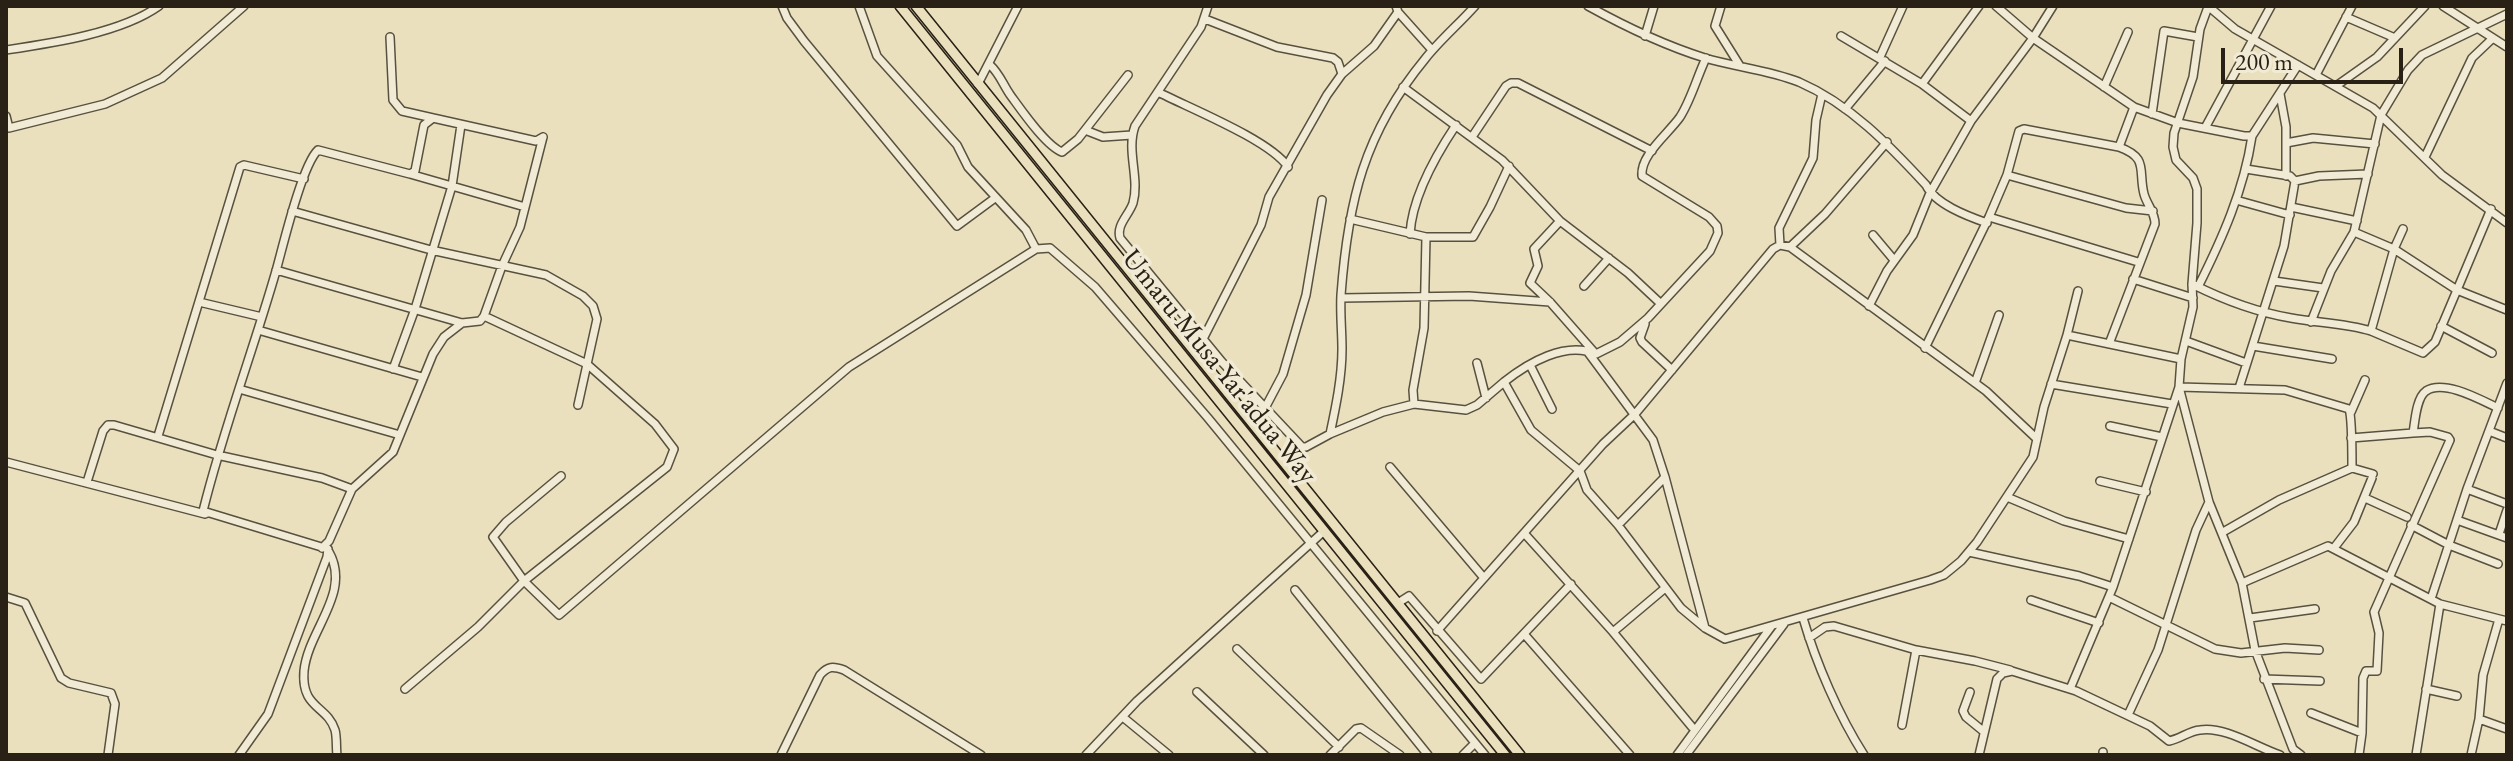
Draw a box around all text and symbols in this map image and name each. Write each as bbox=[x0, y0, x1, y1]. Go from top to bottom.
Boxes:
scale bar bbox=[2225, 32, 2407, 82]
text: 200 m bbox=[2235, 46, 2293, 77]
street label: Umaru Musa Yar'adua Way bbox=[1114, 243, 1324, 491]

